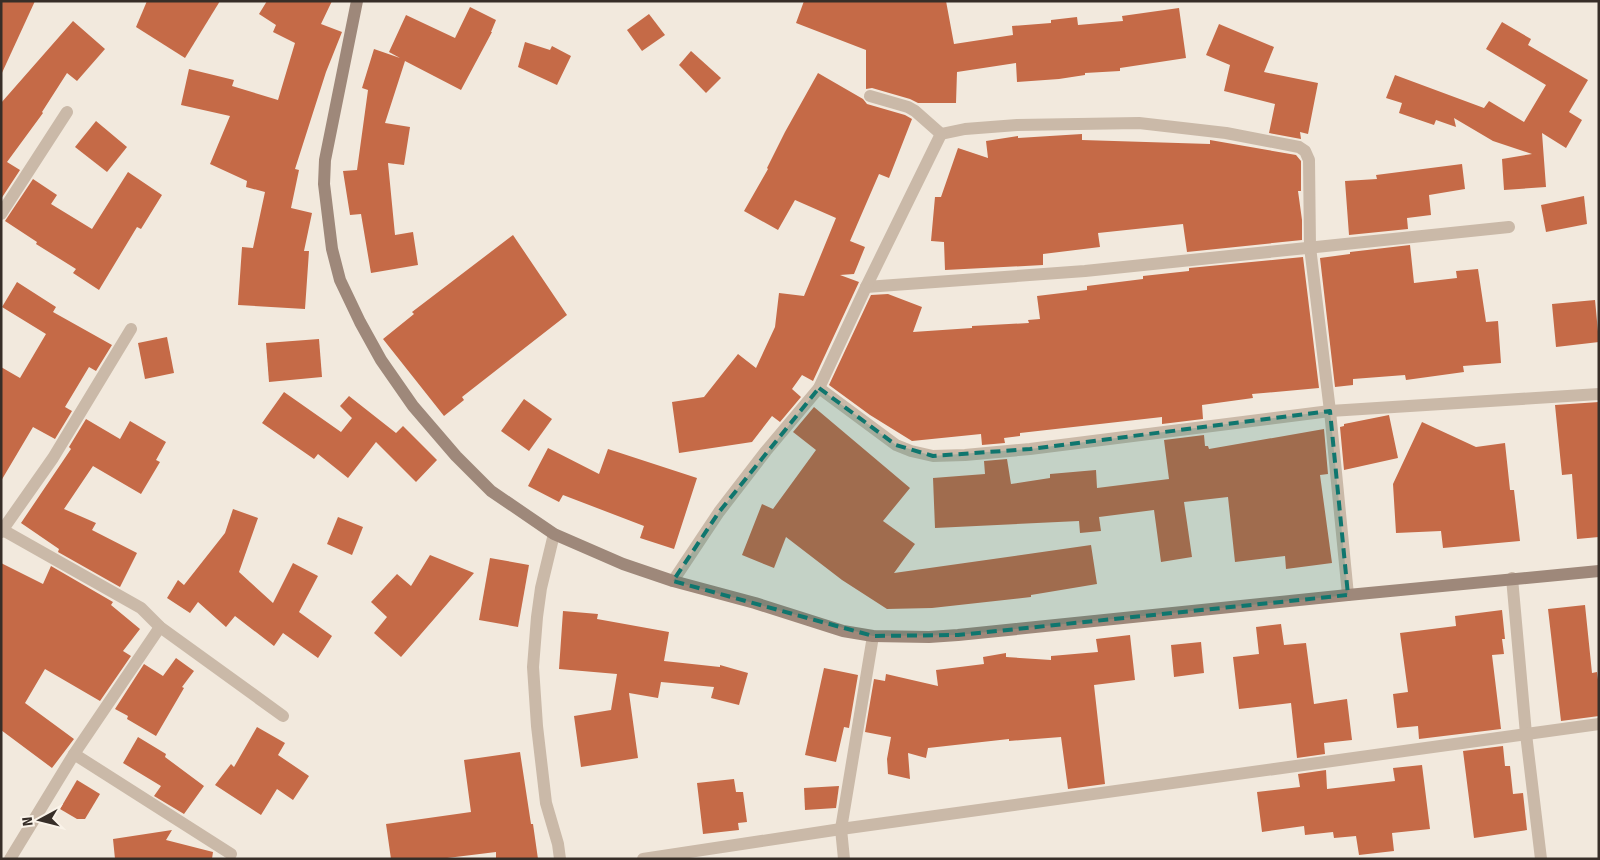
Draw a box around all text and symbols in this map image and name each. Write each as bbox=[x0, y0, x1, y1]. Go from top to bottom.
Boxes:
north arrow bbox=[15, 795, 65, 845]
text: N bbox=[19, 816, 37, 827]

